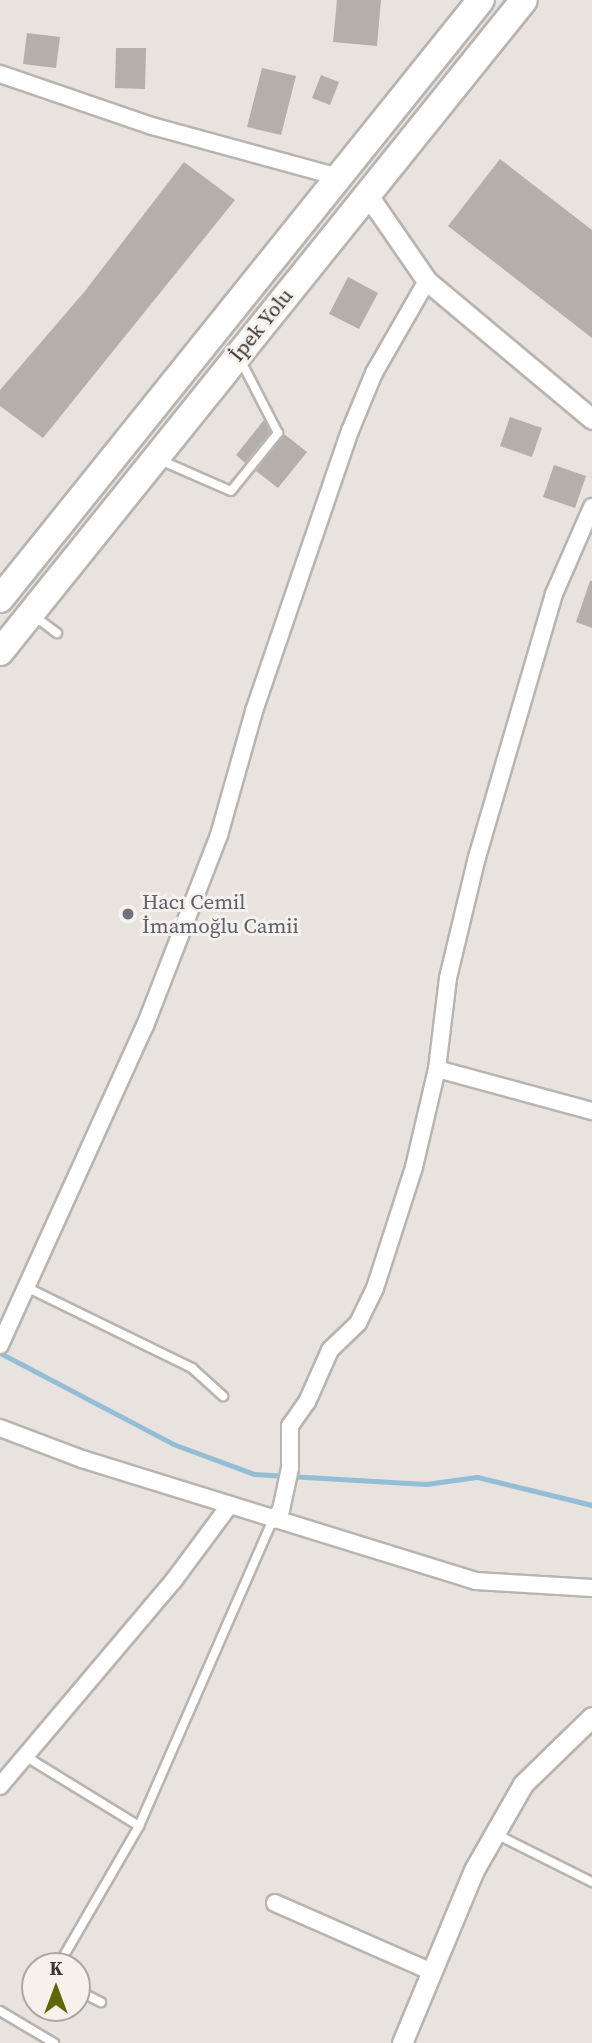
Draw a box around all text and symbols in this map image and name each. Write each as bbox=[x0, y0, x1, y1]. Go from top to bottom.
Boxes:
street label: İpek Yolu bbox=[224, 283, 298, 367]
place label: Hacı Cemil İmamoğlu Camii bbox=[142, 889, 299, 939]
marker: Hacı Cemil İmamoğlu Camii bbox=[120, 906, 136, 922]
north arrow bbox=[21, 1952, 91, 2022]
text: K bbox=[49, 1955, 63, 1981]

